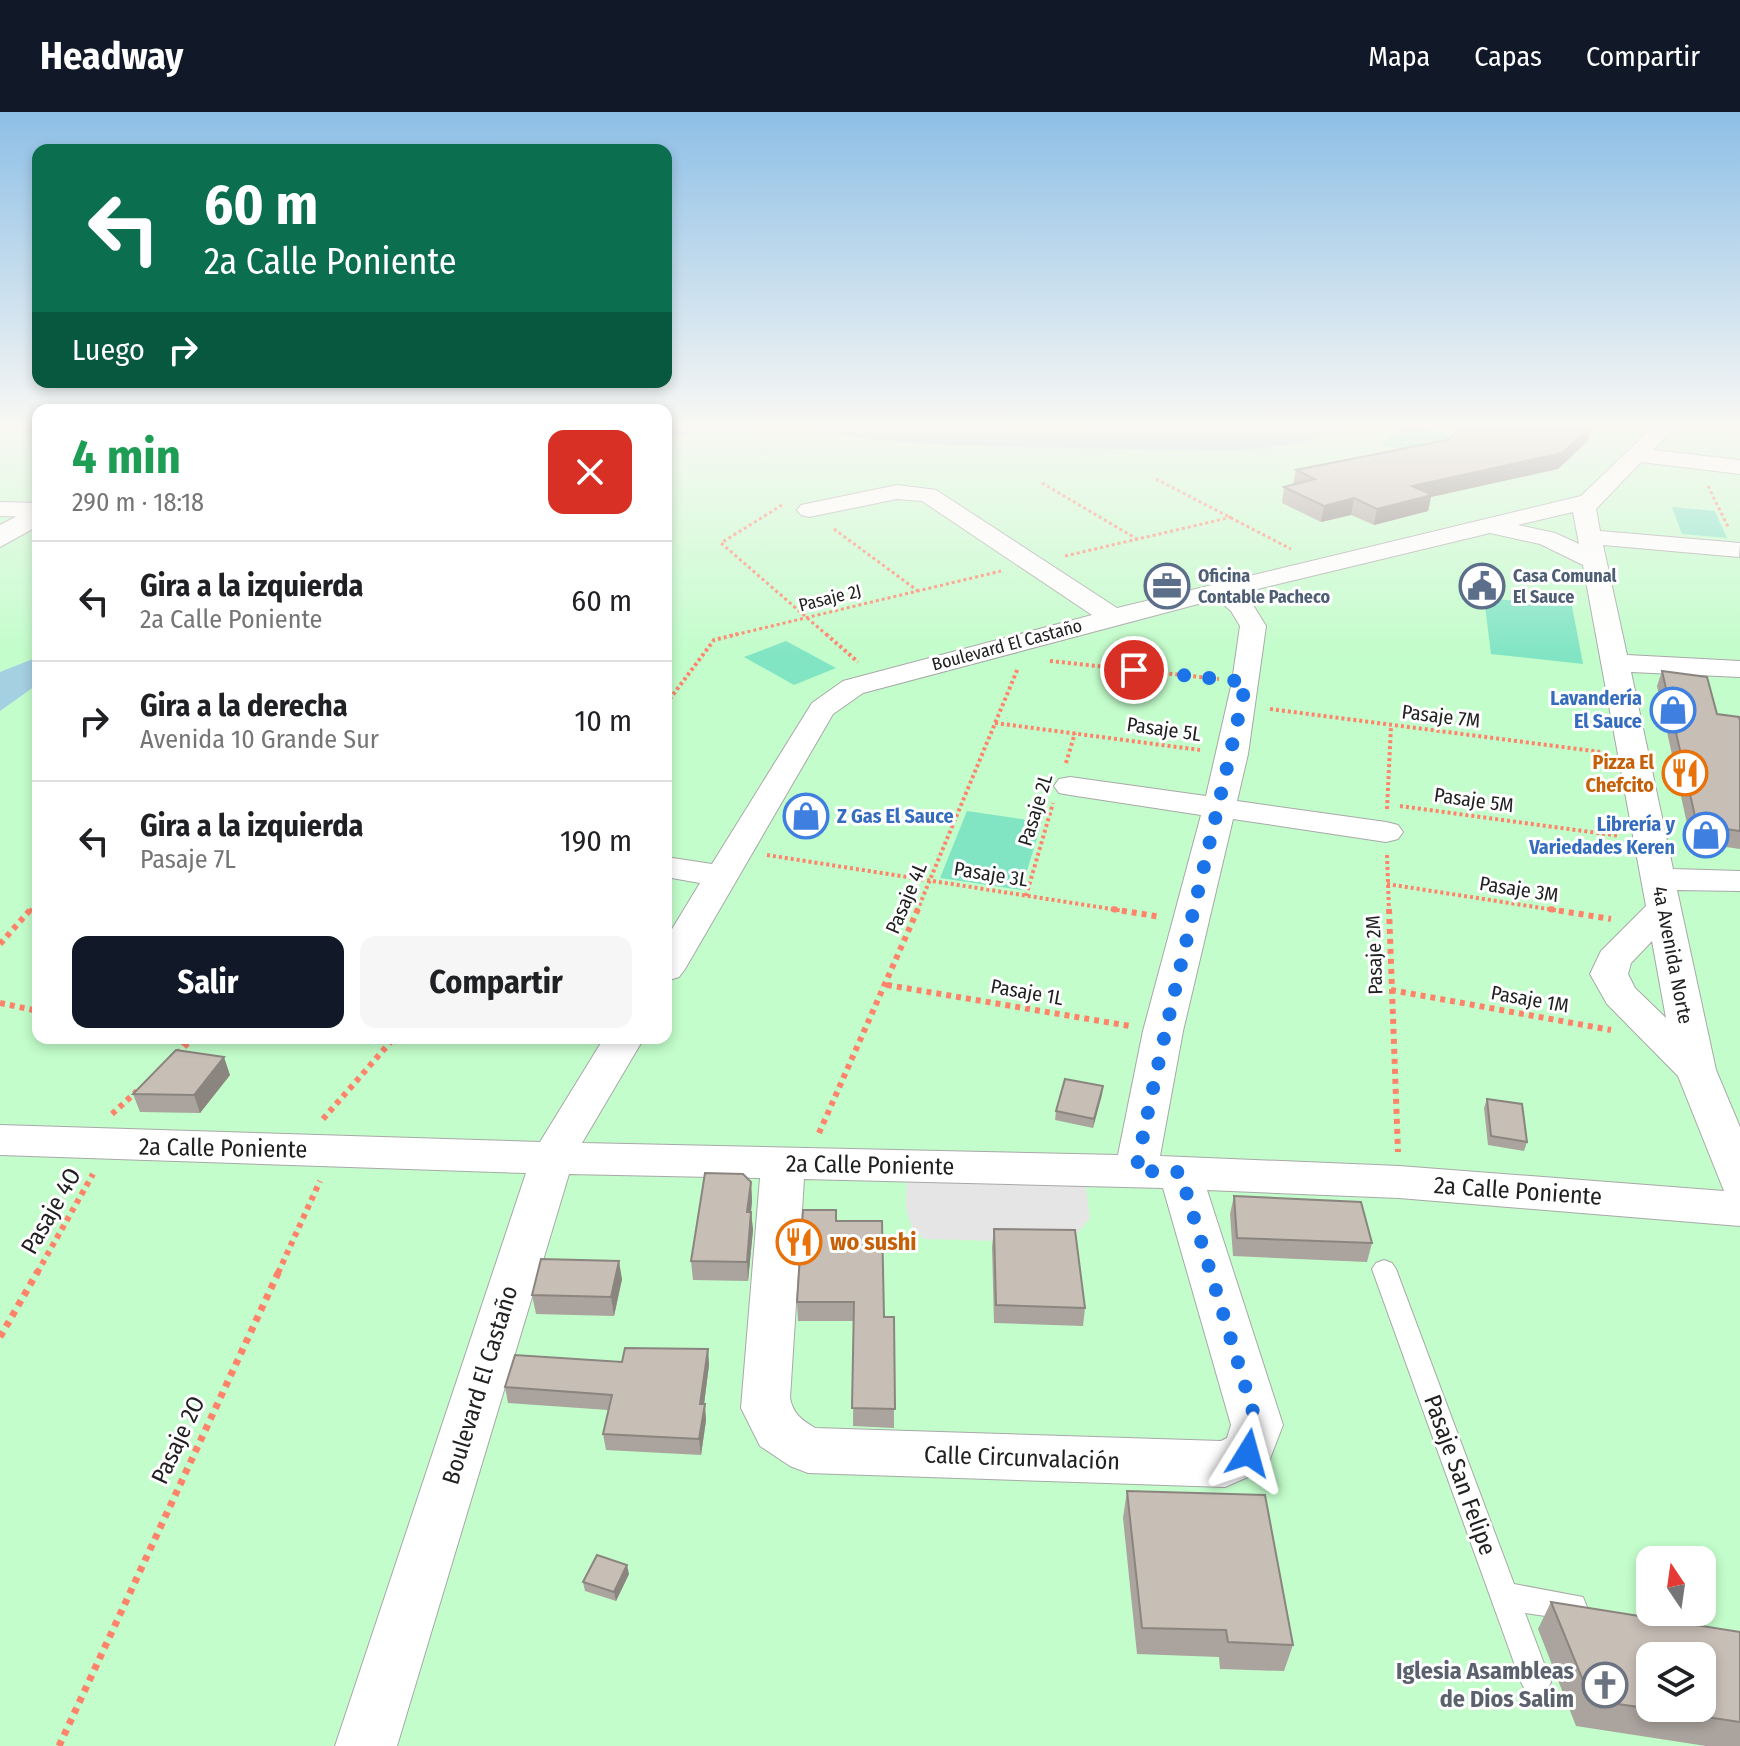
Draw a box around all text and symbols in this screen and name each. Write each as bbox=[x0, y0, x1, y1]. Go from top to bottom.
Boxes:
text: Headway bbox=[40, 33, 183, 79]
text: Mapa bbox=[1368, 40, 1430, 73]
text: Capas bbox=[1474, 40, 1542, 73]
text: Compartir bbox=[1586, 40, 1700, 73]
text: 60 m bbox=[204, 172, 318, 239]
icon: left bbox=[72, 176, 176, 280]
text: 2a Calle Poniente bbox=[204, 240, 456, 284]
icon: right bbox=[161, 328, 205, 372]
text: Luego bbox=[72, 332, 145, 368]
text: 4 min bbox=[72, 428, 181, 486]
button: close bbox=[548, 430, 632, 514]
text: 290 m · 18:18 bbox=[72, 487, 204, 518]
office icon: Oficina Contable Pacheco bbox=[1143, 562, 1191, 610]
public building icon: Casa Comunal El Sauce bbox=[1458, 562, 1506, 610]
place label: Oficina Contable Pacheco bbox=[1198, 565, 1330, 608]
place label: Casa Comunal El Sauce bbox=[1513, 565, 1617, 608]
text: Gira a la izquierda bbox=[140, 568, 363, 604]
icon: left bbox=[72, 579, 116, 623]
street label: Pasaje 2J bbox=[796, 580, 864, 616]
text: 60 m bbox=[571, 583, 632, 619]
text: 2a Calle Poniente bbox=[140, 604, 322, 635]
street label: Boulevard El Castaño bbox=[929, 614, 1085, 676]
pin bbox=[1100, 636, 1168, 704]
icon: arrive bbox=[1112, 648, 1156, 692]
place label: Lavandería El Sauce bbox=[1550, 686, 1642, 733]
shop icon: Lavandería El Sauce bbox=[1649, 686, 1697, 734]
text: Gira a la derecha bbox=[140, 688, 348, 724]
icon: right bbox=[72, 699, 116, 743]
street label: Pasaje 7M bbox=[1400, 699, 1482, 733]
text: 10 m bbox=[575, 703, 632, 739]
street label: Pasaje 5L bbox=[1125, 712, 1203, 746]
text: Avenida 10 Grande Sur bbox=[140, 724, 379, 755]
restaurant icon: Pizza El Chefcito bbox=[1661, 749, 1709, 797]
place label: Pizza El Chefcito bbox=[1585, 750, 1655, 797]
street label: Pasaje 2L bbox=[1013, 771, 1057, 849]
street label: Pasaje 5M bbox=[1433, 783, 1515, 817]
shop icon: Z Gas El Sauce bbox=[782, 792, 830, 840]
place label: Z Gas El Sauce bbox=[837, 804, 954, 828]
text: Gira a la izquierda bbox=[140, 808, 363, 844]
shop icon: Librería y Variedades Keren bbox=[1682, 811, 1730, 859]
place label: Librería y Variedades Keren bbox=[1528, 812, 1675, 859]
icon: left bbox=[72, 819, 116, 863]
text: 190 m bbox=[560, 823, 632, 859]
text: Pasaje 7L bbox=[140, 844, 236, 875]
street label: Pasaje 3L bbox=[952, 856, 1030, 892]
street label: Pasaje 4L bbox=[880, 859, 932, 937]
street label: Pasaje 3M bbox=[1478, 871, 1560, 907]
street label: 4a Avenida Norte bbox=[1648, 884, 1698, 1026]
street label: Pasaje 2M bbox=[1361, 915, 1387, 995]
button: Salir bbox=[72, 936, 344, 1028]
button: Compartir bbox=[360, 936, 632, 1028]
street label: Pasaje 1L bbox=[989, 974, 1065, 1010]
street label: Pasaje 1M bbox=[1489, 980, 1571, 1018]
street label: 2a Calle Poniente bbox=[139, 1133, 307, 1163]
street label: 2a Calle Poniente bbox=[786, 1150, 954, 1180]
street label: Pasaje 4O bbox=[15, 1163, 87, 1259]
street label: 2a Calle Poniente bbox=[1433, 1171, 1603, 1211]
restaurant icon: wo sushi bbox=[775, 1218, 823, 1266]
place label: wo sushi bbox=[830, 1228, 917, 1256]
street label: Boulevard El Castaño bbox=[436, 1282, 524, 1488]
street label: Pasaje San Felipe bbox=[1418, 1391, 1502, 1559]
street label: Pasaje 2O bbox=[146, 1392, 210, 1488]
position arrow bbox=[1206, 1411, 1290, 1495]
street label: Calle Circunvalación bbox=[924, 1441, 1120, 1475]
north arrow bbox=[1636, 1546, 1716, 1626]
map controls bbox=[1636, 1546, 1716, 1722]
button: layers bbox=[1636, 1642, 1716, 1722]
place label: Iglesia Asambleas de Dios Salim bbox=[1396, 1657, 1574, 1713]
church icon: Iglesia Asambleas de Dios Salim bbox=[1581, 1661, 1629, 1709]

